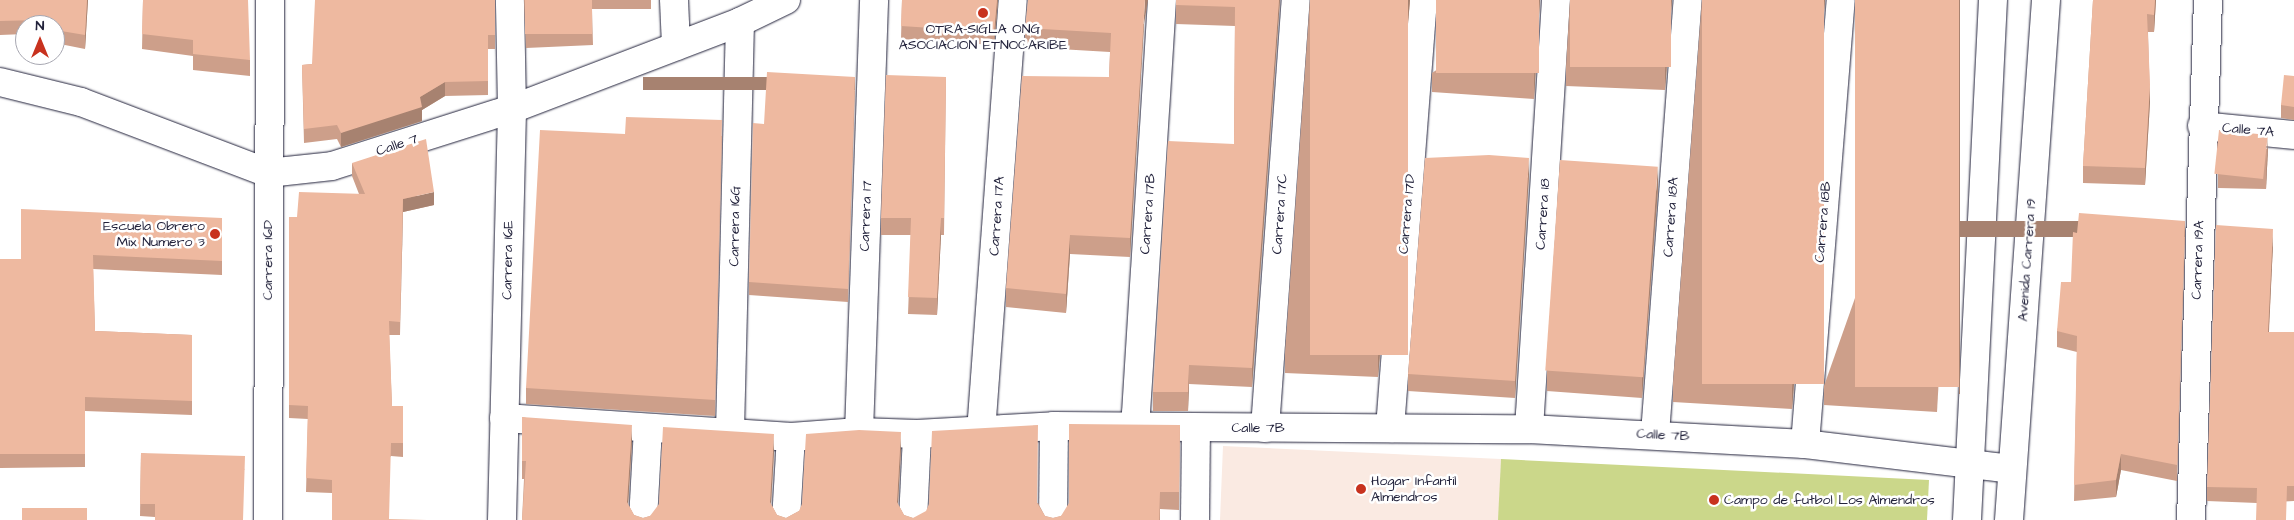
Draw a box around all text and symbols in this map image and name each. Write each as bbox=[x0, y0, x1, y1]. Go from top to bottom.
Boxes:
marker: OTRA-SIGLA ONG ASOCIACION ETNOCARIBE bbox=[977, 7, 989, 19]
north arrow bbox=[15, 15, 65, 65]
text: N bbox=[36, 16, 44, 36]
place label: OTRA-SIGLA ONG ASOCIACION ETNOCARIBE bbox=[899, 21, 1067, 54]
street label: Calle 7A bbox=[2221, 119, 2275, 141]
street label: Calle 7 bbox=[374, 130, 420, 160]
street label: Carrera 17B bbox=[1137, 173, 1159, 255]
street label: Carrera 17C bbox=[1269, 173, 1291, 255]
street label: Carrera 17D bbox=[1395, 173, 1419, 255]
street label: Carrera 17A bbox=[986, 176, 1008, 256]
street label: Carrera 18A bbox=[1660, 176, 1682, 258]
street label: Carrera 18 bbox=[1532, 178, 1554, 250]
street label: Carrera 17 bbox=[856, 180, 876, 252]
street label: Carrera 18B bbox=[1811, 181, 1835, 263]
street label: Carrera 16G bbox=[726, 185, 744, 267]
street label: Avenida Carrera 19 bbox=[2014, 198, 2040, 322]
place label: Escuela Obrero Mix Numero 3 bbox=[103, 218, 205, 250]
street label: Carrera 16D bbox=[260, 220, 276, 300]
street label: Carrera 16E bbox=[499, 220, 517, 300]
street label: Carrera 19A bbox=[2188, 220, 2208, 300]
marker: Escuela Obrero Mix Numero 3 bbox=[209, 228, 221, 240]
street label: Calle 7B bbox=[1231, 420, 1285, 436]
street label: Calle 7B bbox=[1636, 425, 1690, 445]
place label: Hogar Infantil Almendros bbox=[1371, 473, 1457, 506]
marker: Hogar Infantil Almendros bbox=[1355, 483, 1367, 495]
place label: Campo de futbol Los Almendros bbox=[1724, 492, 1935, 508]
marker: Campo de futbol Los Almendros bbox=[1708, 494, 1720, 506]

